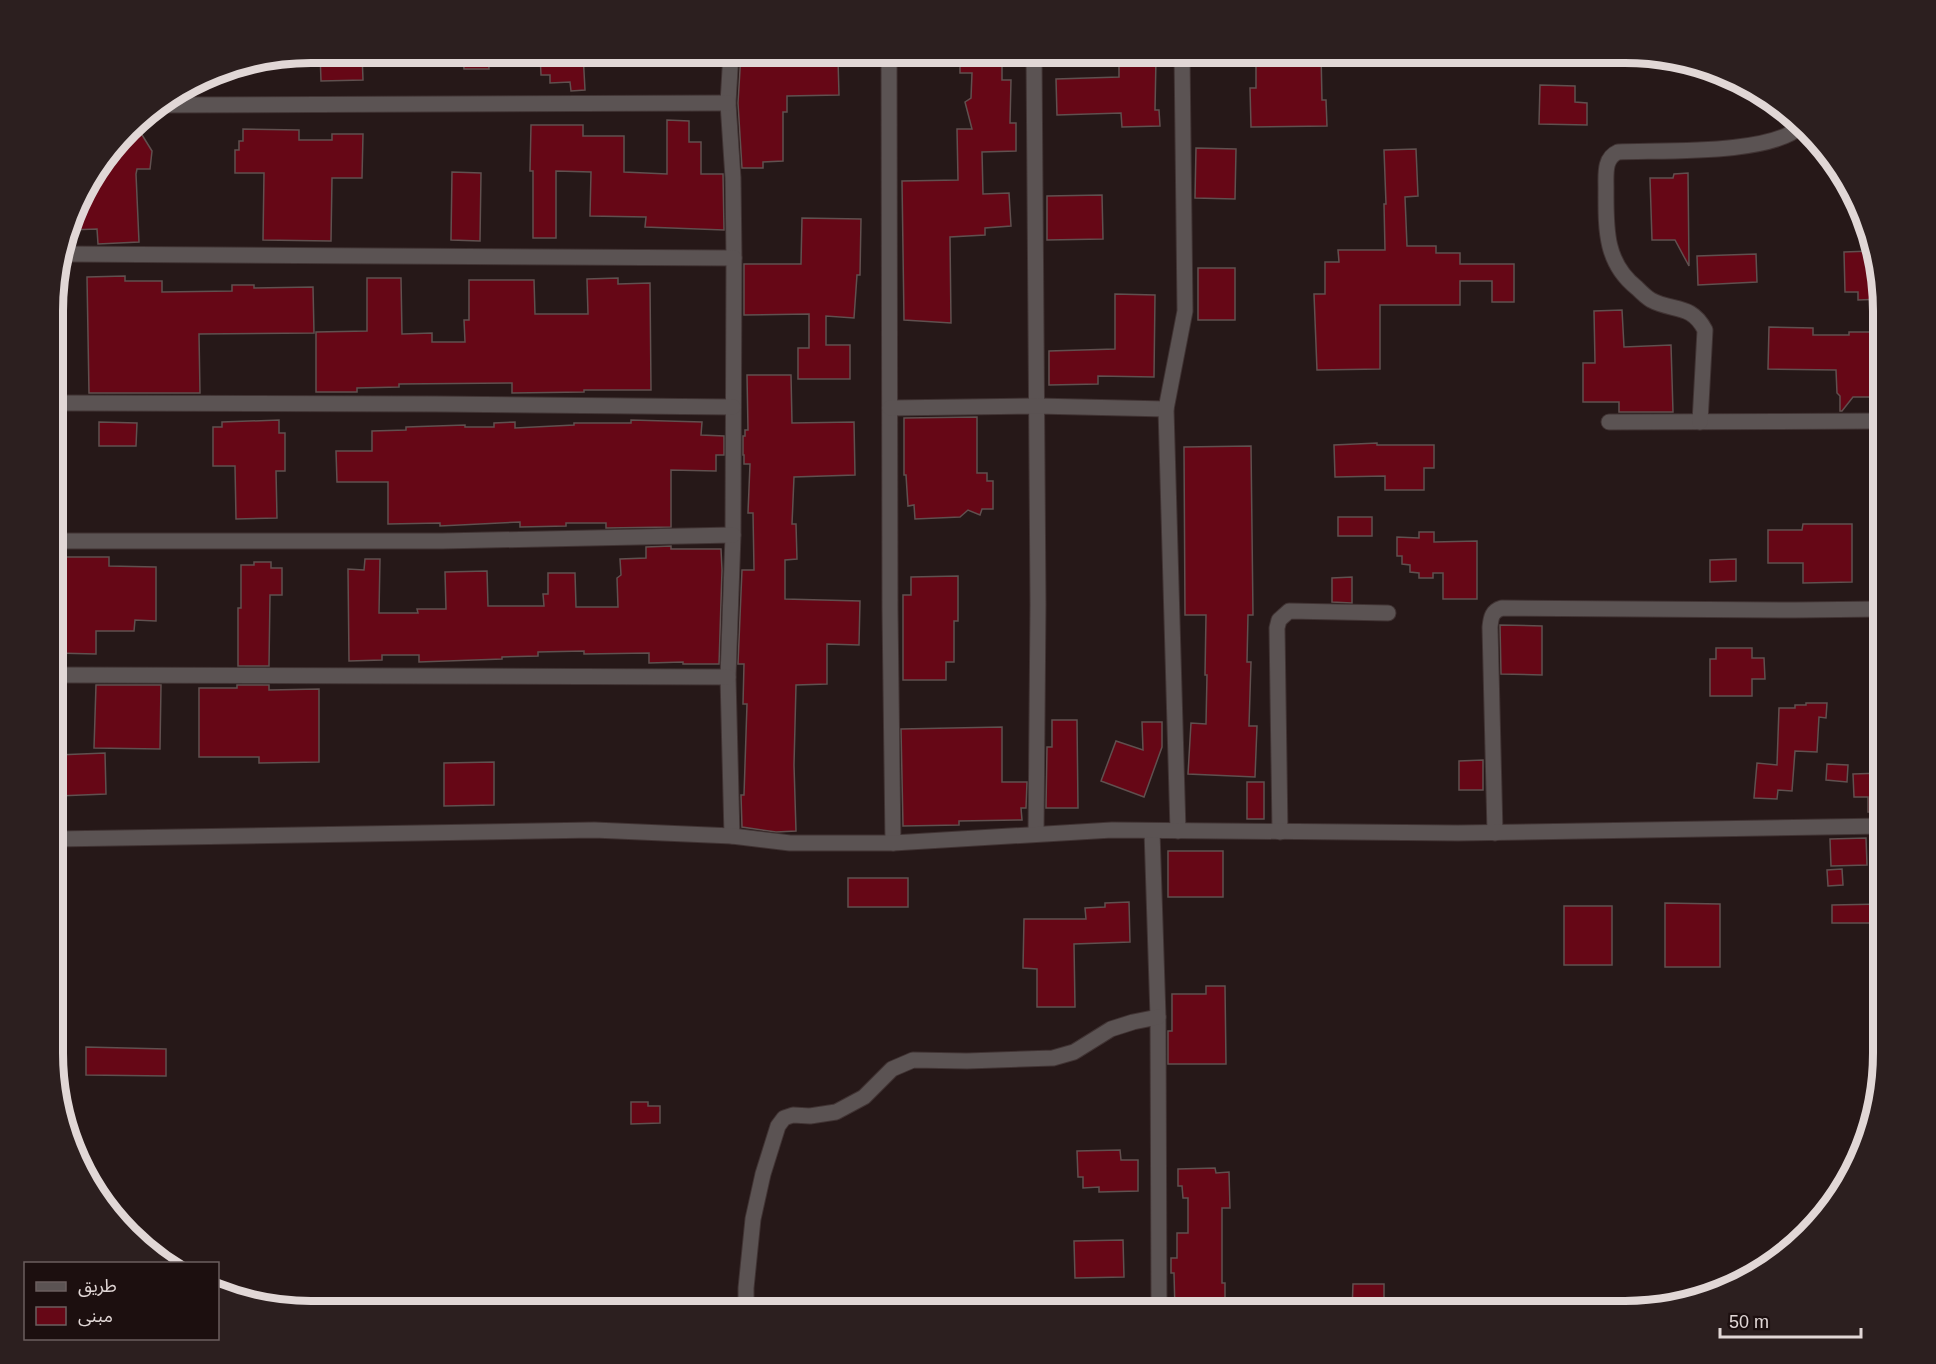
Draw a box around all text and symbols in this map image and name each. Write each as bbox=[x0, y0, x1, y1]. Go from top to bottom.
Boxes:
legend bbox=[24, 1262, 219, 1340]
text: طريق bbox=[78, 1276, 117, 1297]
scale bar bbox=[1720, 1301, 1861, 1339]
text: مبنى bbox=[78, 1306, 113, 1327]
text: 50 m bbox=[1729, 1312, 1769, 1332]

